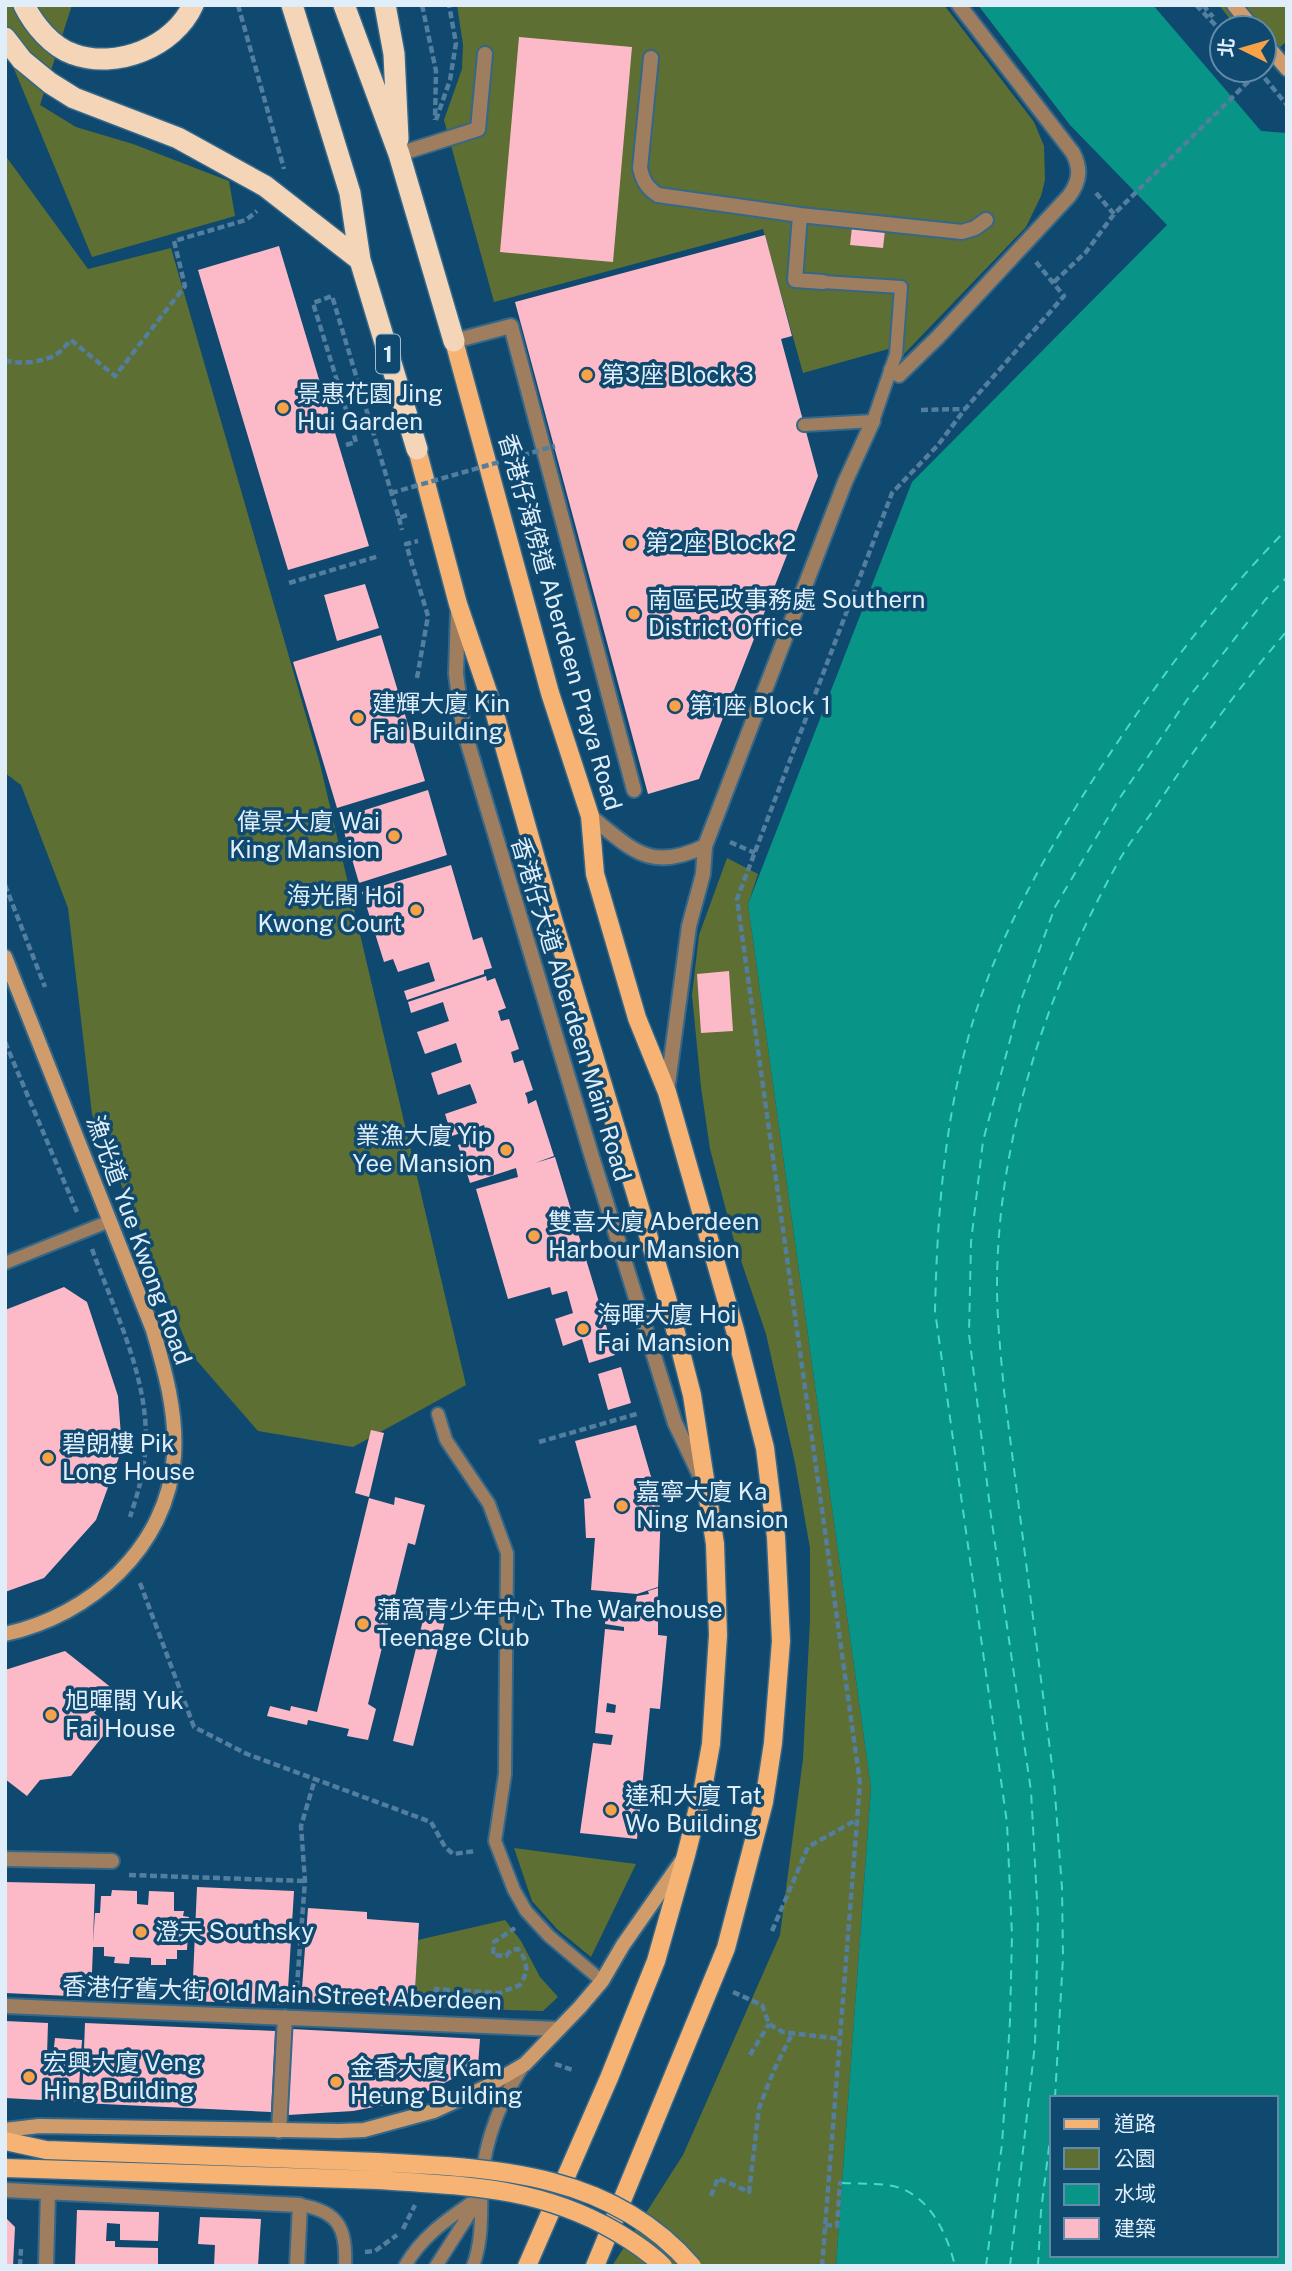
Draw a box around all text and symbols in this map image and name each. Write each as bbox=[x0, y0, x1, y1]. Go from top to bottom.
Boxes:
north arrow bbox=[1208, 14, 1278, 84]
text: 北 bbox=[1214, 37, 1238, 58]
road number: 1 bbox=[376, 334, 400, 374]
place label: 第3座 Block 3 bbox=[601, 360, 754, 388]
marker: 第3座 Block 3 bbox=[579, 367, 595, 383]
place label: 景惠花園 Jing Hui Garden bbox=[297, 379, 443, 435]
marker: 景惠花園 Jing Hui Garden bbox=[275, 400, 291, 416]
street label: 香港仔海傍道 Aberdeen Praya Road bbox=[494, 430, 628, 813]
place label: 第2座 Block 2 bbox=[645, 528, 796, 556]
marker: 第2座 Block 2 bbox=[623, 535, 639, 551]
place label: 南區民政事務處 Southern District Office bbox=[648, 585, 925, 641]
marker: 南區民政事務處 Southern District Office bbox=[626, 606, 642, 622]
place label: 建輝大廈 Kin Fai Building bbox=[372, 689, 510, 745]
place label: 第1座 Block 1 bbox=[689, 691, 831, 719]
marker: 第1座 Block 1 bbox=[667, 698, 683, 714]
marker: 建輝大廈 Kin Fai Building bbox=[350, 710, 366, 726]
place label: 偉景大廈 Wai King Mansion bbox=[229, 807, 380, 863]
marker: 偉景大廈 Wai King Mansion bbox=[386, 828, 402, 844]
street label: 香港仔大道 Aberdeen Main Road bbox=[506, 833, 638, 1184]
place label: 海光閣 Hoi Kwong Court bbox=[257, 881, 402, 937]
marker: 海光閣 Hoi Kwong Court bbox=[408, 902, 424, 918]
street label: 漁光道 Yue Kwong Road bbox=[82, 1111, 198, 1368]
place label: 業漁大廈 Yip Yee Mansion bbox=[352, 1121, 492, 1177]
marker: 業漁大廈 Yip Yee Mansion bbox=[498, 1142, 514, 1158]
place label: 雙喜大廈 Aberdeen Harbour Mansion bbox=[548, 1207, 759, 1263]
marker: 雙喜大廈 Aberdeen Harbour Mansion bbox=[526, 1228, 542, 1244]
place label: 海暉大廈 Hoi Fai Mansion bbox=[597, 1300, 737, 1356]
marker: 海暉大廈 Hoi Fai Mansion bbox=[575, 1321, 591, 1337]
place label: 碧朗樓 Pik Long House bbox=[62, 1429, 195, 1485]
marker: 碧朗樓 Pik Long House bbox=[40, 1450, 56, 1466]
place label: 嘉寧大廈 Ka Ning Mansion bbox=[636, 1477, 789, 1533]
marker: 嘉寧大廈 Ka Ning Mansion bbox=[614, 1498, 630, 1514]
place label: 蒲窩青少年中心 The Warehouse Teenage Club bbox=[377, 1595, 723, 1651]
marker: 蒲窩青少年中心 The Warehouse Teenage Club bbox=[355, 1616, 371, 1632]
place label: 旭暉閣 Yuk Fai House bbox=[65, 1686, 184, 1742]
marker: 旭暉閣 Yuk Fai House bbox=[43, 1707, 59, 1723]
place label: 達和大廈 Tat Wo Building bbox=[625, 1781, 762, 1837]
marker: 達和大廈 Tat Wo Building bbox=[603, 1802, 619, 1818]
place label: 澄天 Southsky bbox=[155, 1917, 314, 1945]
marker: 澄天 Southsky bbox=[133, 1924, 149, 1940]
street label: 香港仔舊大街 Old Main Street Aberdeen bbox=[62, 1971, 502, 2015]
place label: 宏興大廈 Veng Hing Building bbox=[43, 2048, 202, 2104]
place label: 金香大廈 Kam Heung Building bbox=[350, 2053, 523, 2109]
marker: 宏興大廈 Veng Hing Building bbox=[21, 2069, 37, 2085]
marker: 金香大廈 Kam Heung Building bbox=[328, 2074, 344, 2090]
legend bbox=[1050, 2096, 1278, 2257]
text: 道路 bbox=[1114, 2111, 1156, 2136]
text: 公園 bbox=[1114, 2146, 1156, 2171]
text: 水域 bbox=[1114, 2181, 1156, 2206]
text: 建築 bbox=[1114, 2216, 1156, 2241]

